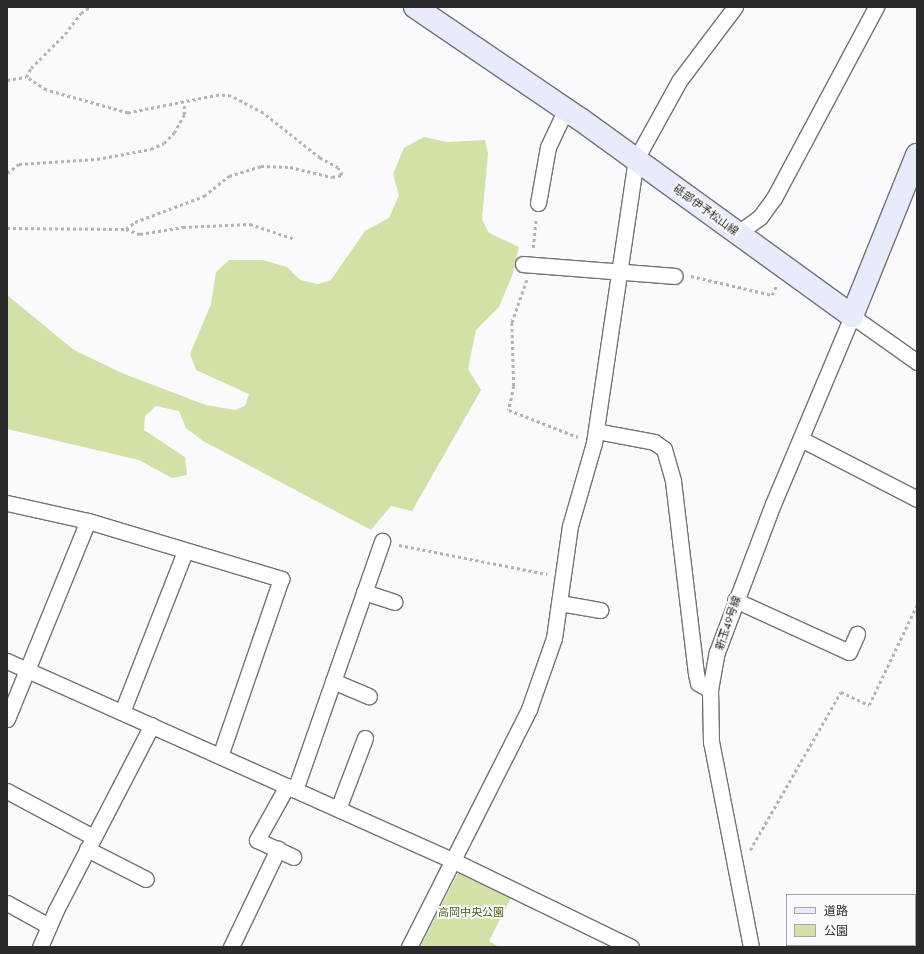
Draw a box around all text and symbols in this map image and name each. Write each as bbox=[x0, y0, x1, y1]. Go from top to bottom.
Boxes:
street label: 砥部伊予松山線 bbox=[671, 182, 741, 238]
street label: 新玉49号線 bbox=[713, 594, 743, 652]
legend bbox=[786, 894, 916, 946]
text: 道路 bbox=[824, 902, 848, 920]
park label: 高岡中央公園 bbox=[438, 905, 504, 919]
text: 公園 bbox=[824, 922, 848, 940]

